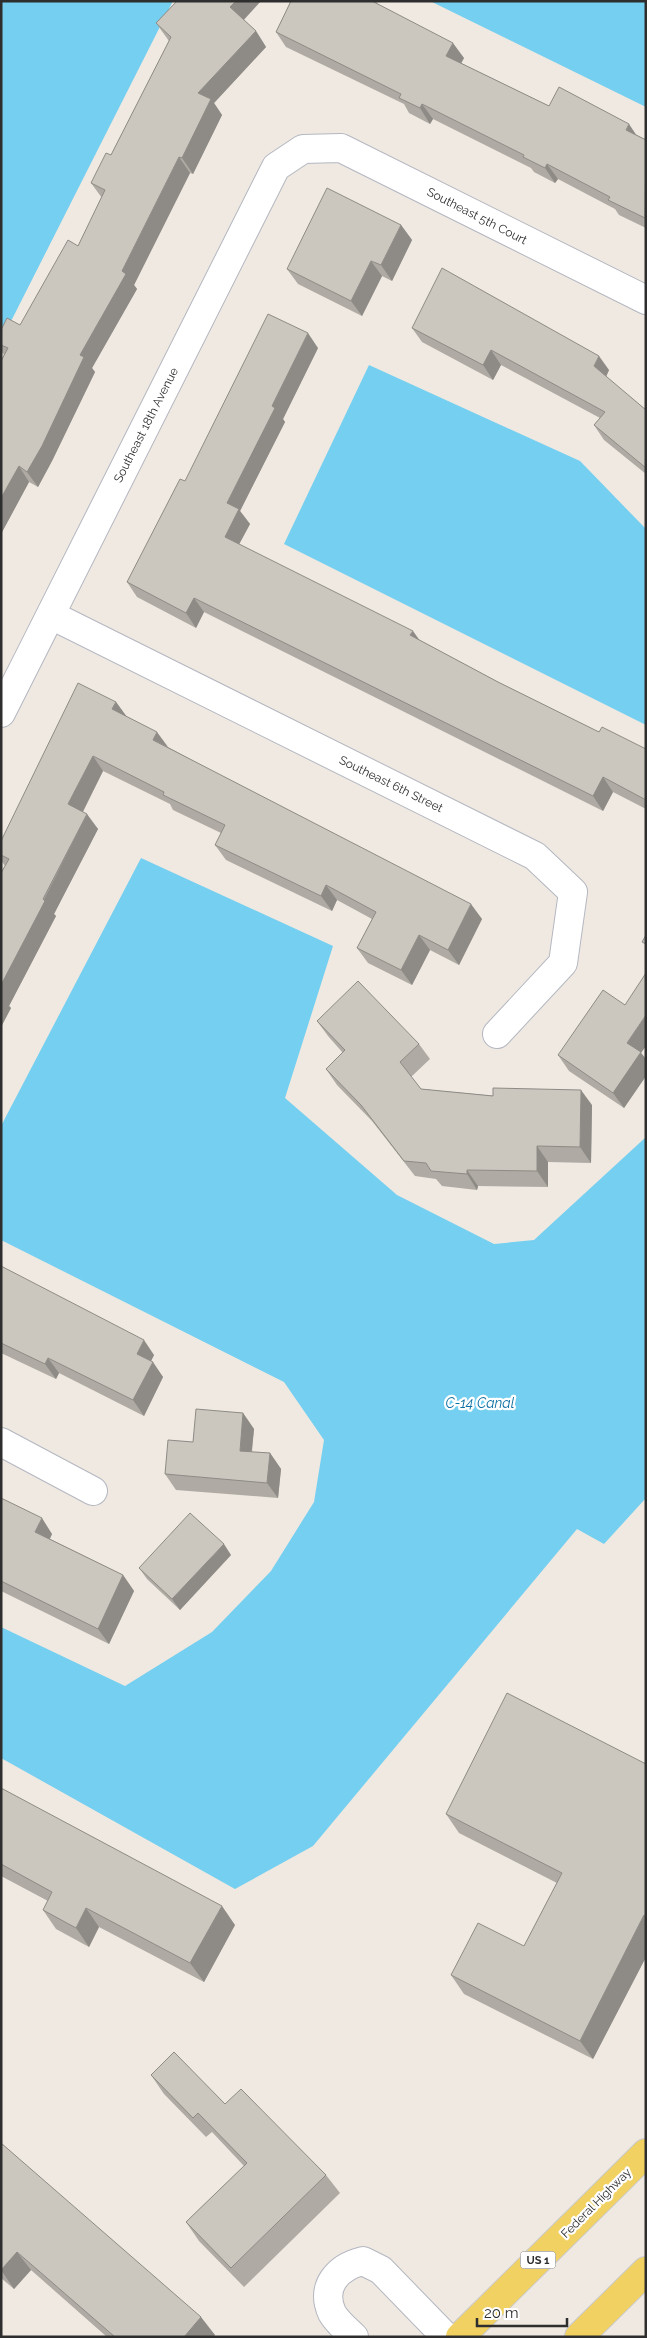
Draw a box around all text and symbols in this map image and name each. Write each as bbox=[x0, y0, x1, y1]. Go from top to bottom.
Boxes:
street label: Southeast 5th Court bbox=[425, 185, 529, 247]
street label: Southeast 18th Avenue bbox=[111, 365, 181, 485]
street label: Southeast 6th Street bbox=[337, 753, 445, 815]
water label: C-14 Canal bbox=[446, 1395, 515, 1411]
street label: Federal Highway bbox=[558, 2165, 634, 2241]
road number: US 1 bbox=[520, 2252, 556, 2268]
scale bar bbox=[477, 2296, 567, 2328]
text: 20 m bbox=[484, 2304, 519, 2322]

